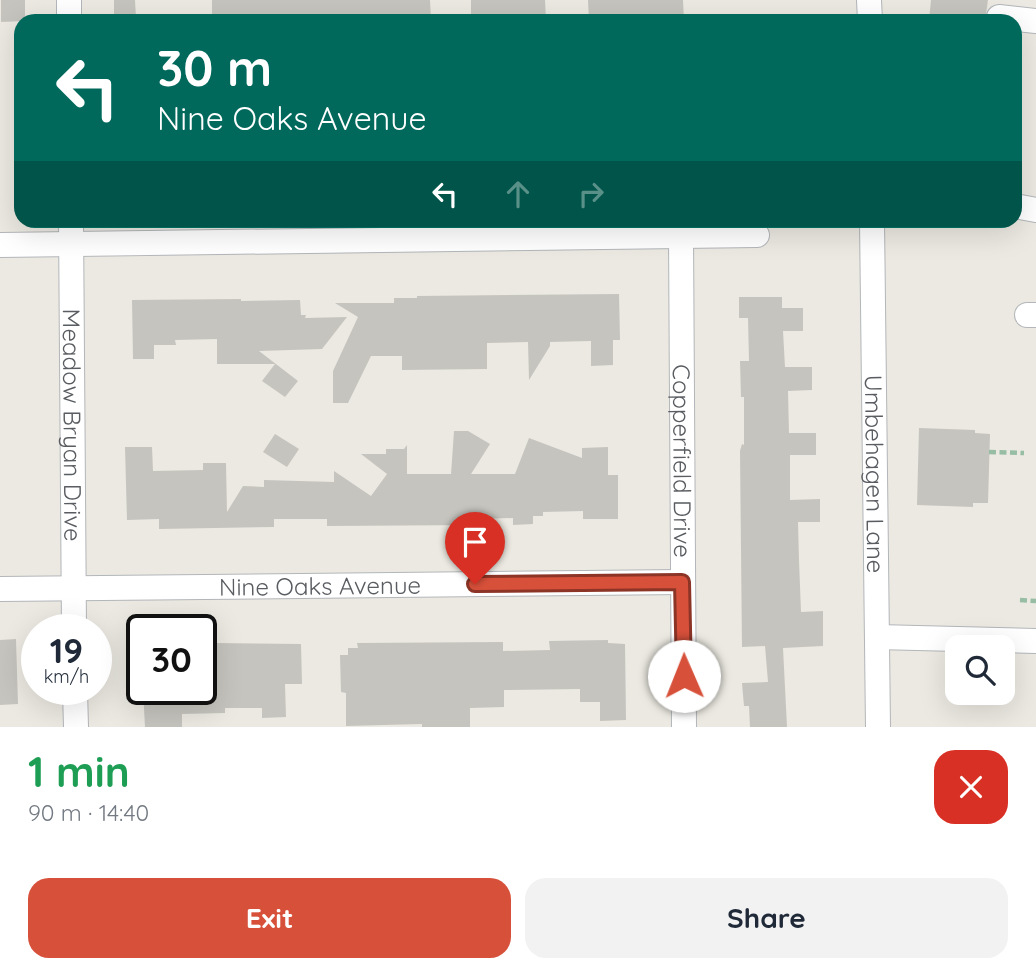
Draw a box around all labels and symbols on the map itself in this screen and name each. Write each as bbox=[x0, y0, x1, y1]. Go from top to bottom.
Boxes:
street label: Meadow Bryan Drive bbox=[57, 308, 88, 542]
street label: Copperfield Drive bbox=[667, 364, 698, 558]
street label: Umbehagen Lane bbox=[859, 375, 891, 573]
pin bbox=[445, 512, 505, 584]
street label: Nine Oaks Avenue bbox=[219, 570, 421, 602]
speed limit sign: 30 bbox=[126, 614, 217, 705]
position arrow bbox=[647, 639, 721, 713]

